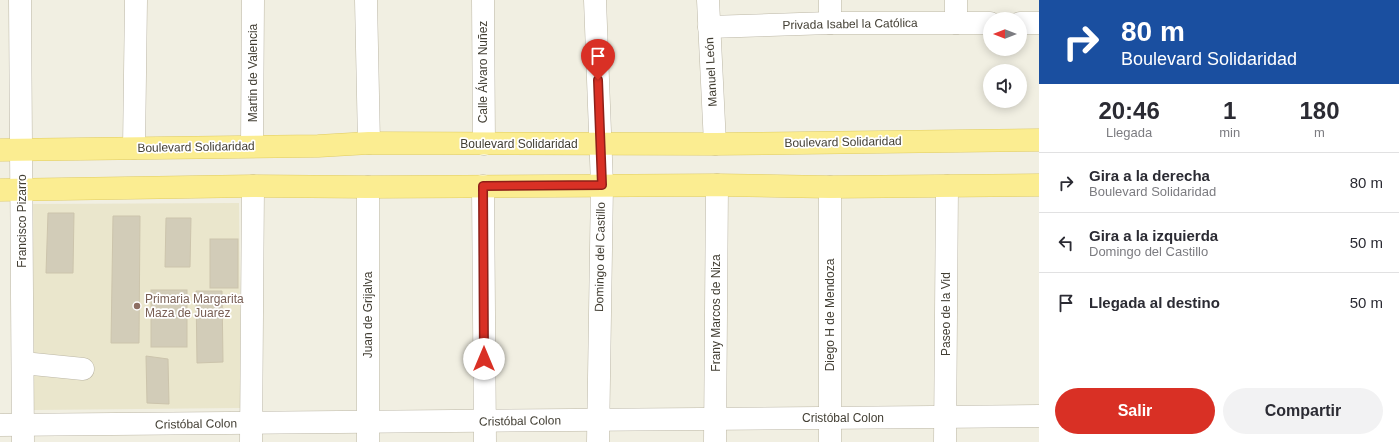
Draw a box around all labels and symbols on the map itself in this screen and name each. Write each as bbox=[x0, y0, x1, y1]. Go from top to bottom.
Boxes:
north arrow bbox=[983, 12, 1027, 56]
street label: Privada Isabel la Católica bbox=[782, 16, 918, 32]
street label: Calle Álvaro Nuñez bbox=[475, 21, 490, 123]
street label: Martin de Valencia bbox=[246, 23, 260, 122]
street label: Manuel León bbox=[702, 37, 720, 107]
pin bbox=[581, 39, 615, 80]
street label: Boulevard Solidaridad bbox=[784, 134, 902, 150]
street label: Boulevard Solidaridad bbox=[460, 137, 578, 151]
street label: Boulevard Solidaridad bbox=[137, 139, 255, 155]
street label: Francisco Pizarro bbox=[15, 174, 29, 268]
street label: Domingo del Castillo bbox=[592, 202, 608, 312]
street label: Frany Marcos de Niza bbox=[709, 254, 723, 372]
street label: Diego H de Mendoza bbox=[823, 258, 837, 371]
street label: Juan de Grijalva bbox=[361, 271, 375, 358]
street label: Paseo de la Vid bbox=[939, 272, 953, 356]
place label: Primaria Margarita Maza de Juarez bbox=[145, 292, 244, 320]
marker: Primaria Margarita Maza de Juarez bbox=[132, 301, 142, 311]
position arrow bbox=[463, 338, 505, 380]
street label: Cristóbal Colon bbox=[802, 411, 884, 425]
street label: Cristóbal Colon bbox=[479, 413, 561, 429]
street label: Cristóbal Colon bbox=[155, 416, 237, 432]

